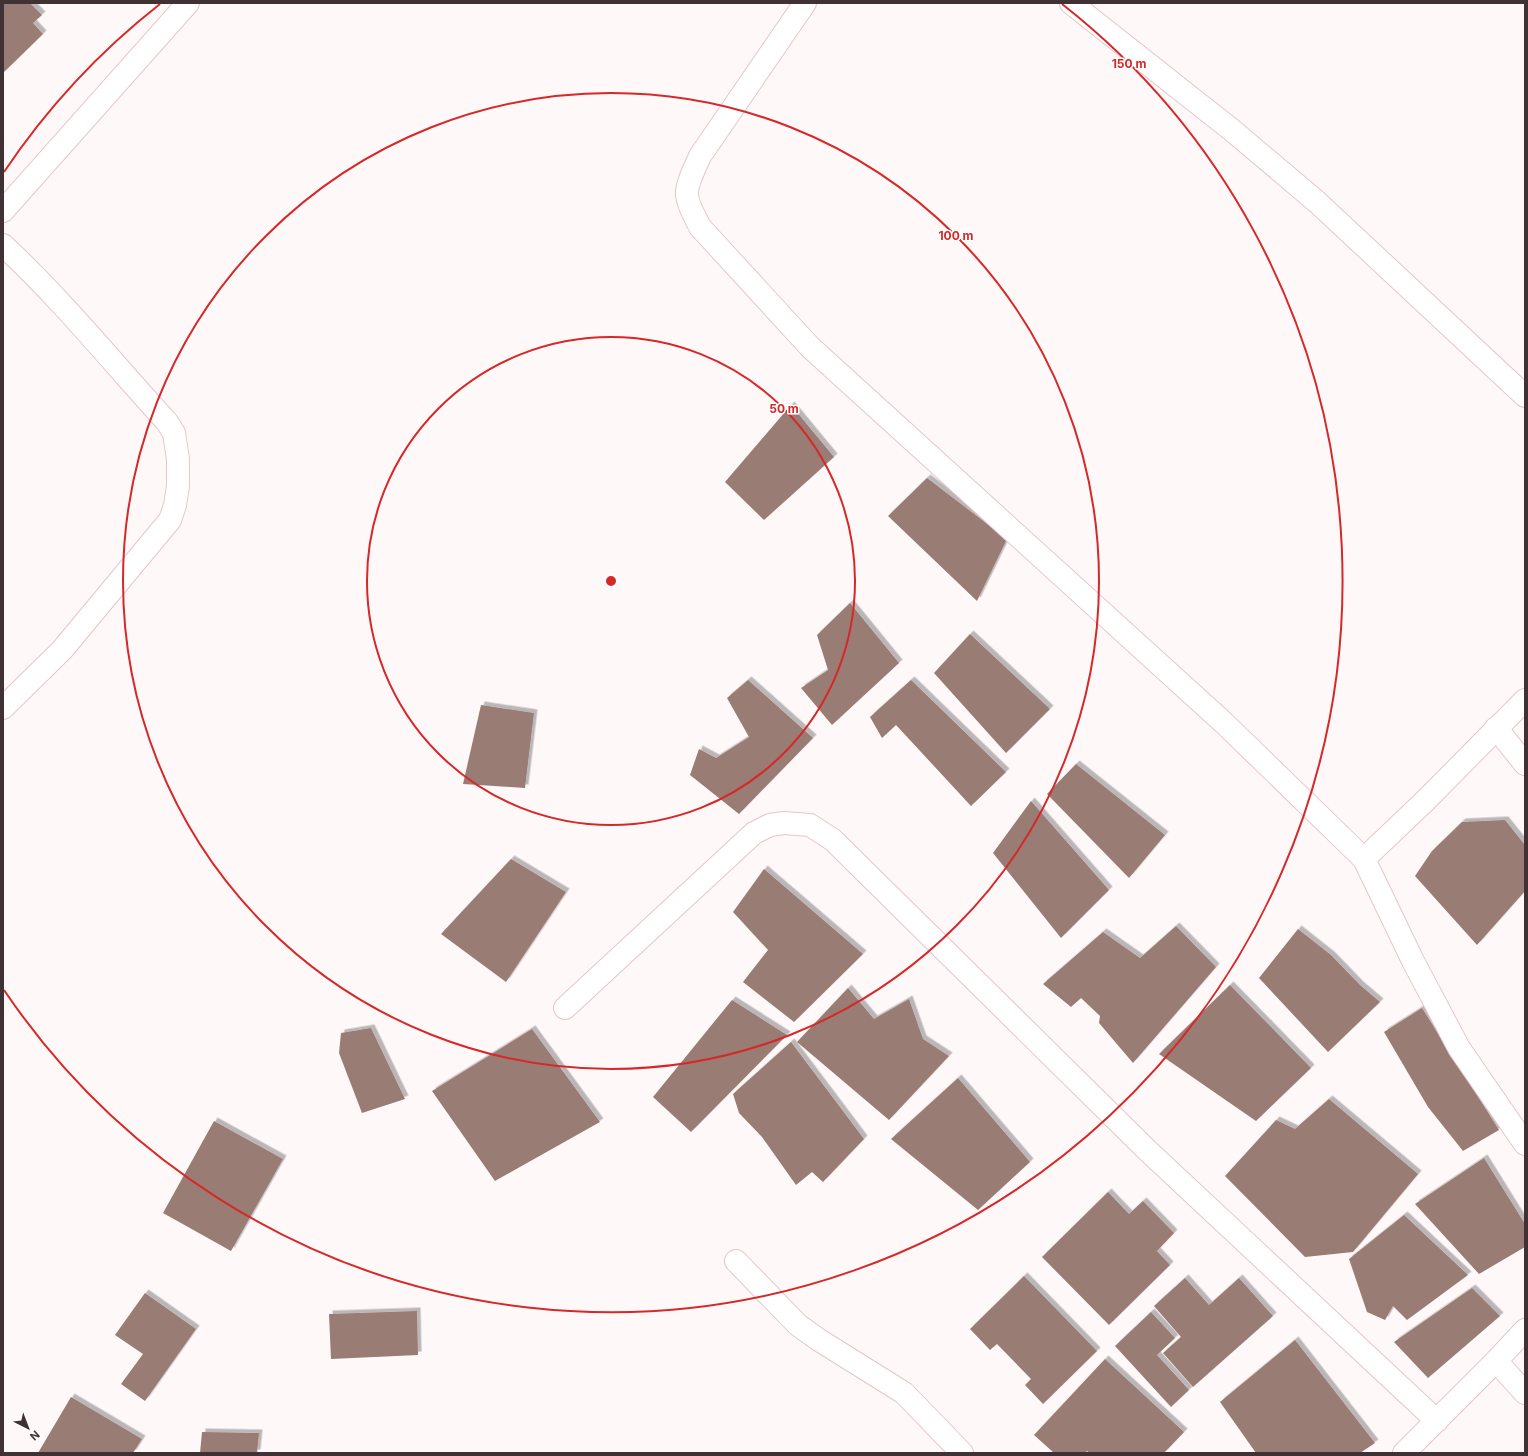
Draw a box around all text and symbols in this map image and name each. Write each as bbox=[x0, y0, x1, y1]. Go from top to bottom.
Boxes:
text: 150 m bbox=[1112, 56, 1146, 71]
text: 100 m bbox=[938, 228, 974, 243]
text: 50 m bbox=[769, 401, 799, 416]
centre of rings bbox=[604, 574, 618, 588]
north arrow bbox=[8, 1408, 48, 1448]
text: N bbox=[27, 1427, 42, 1443]

